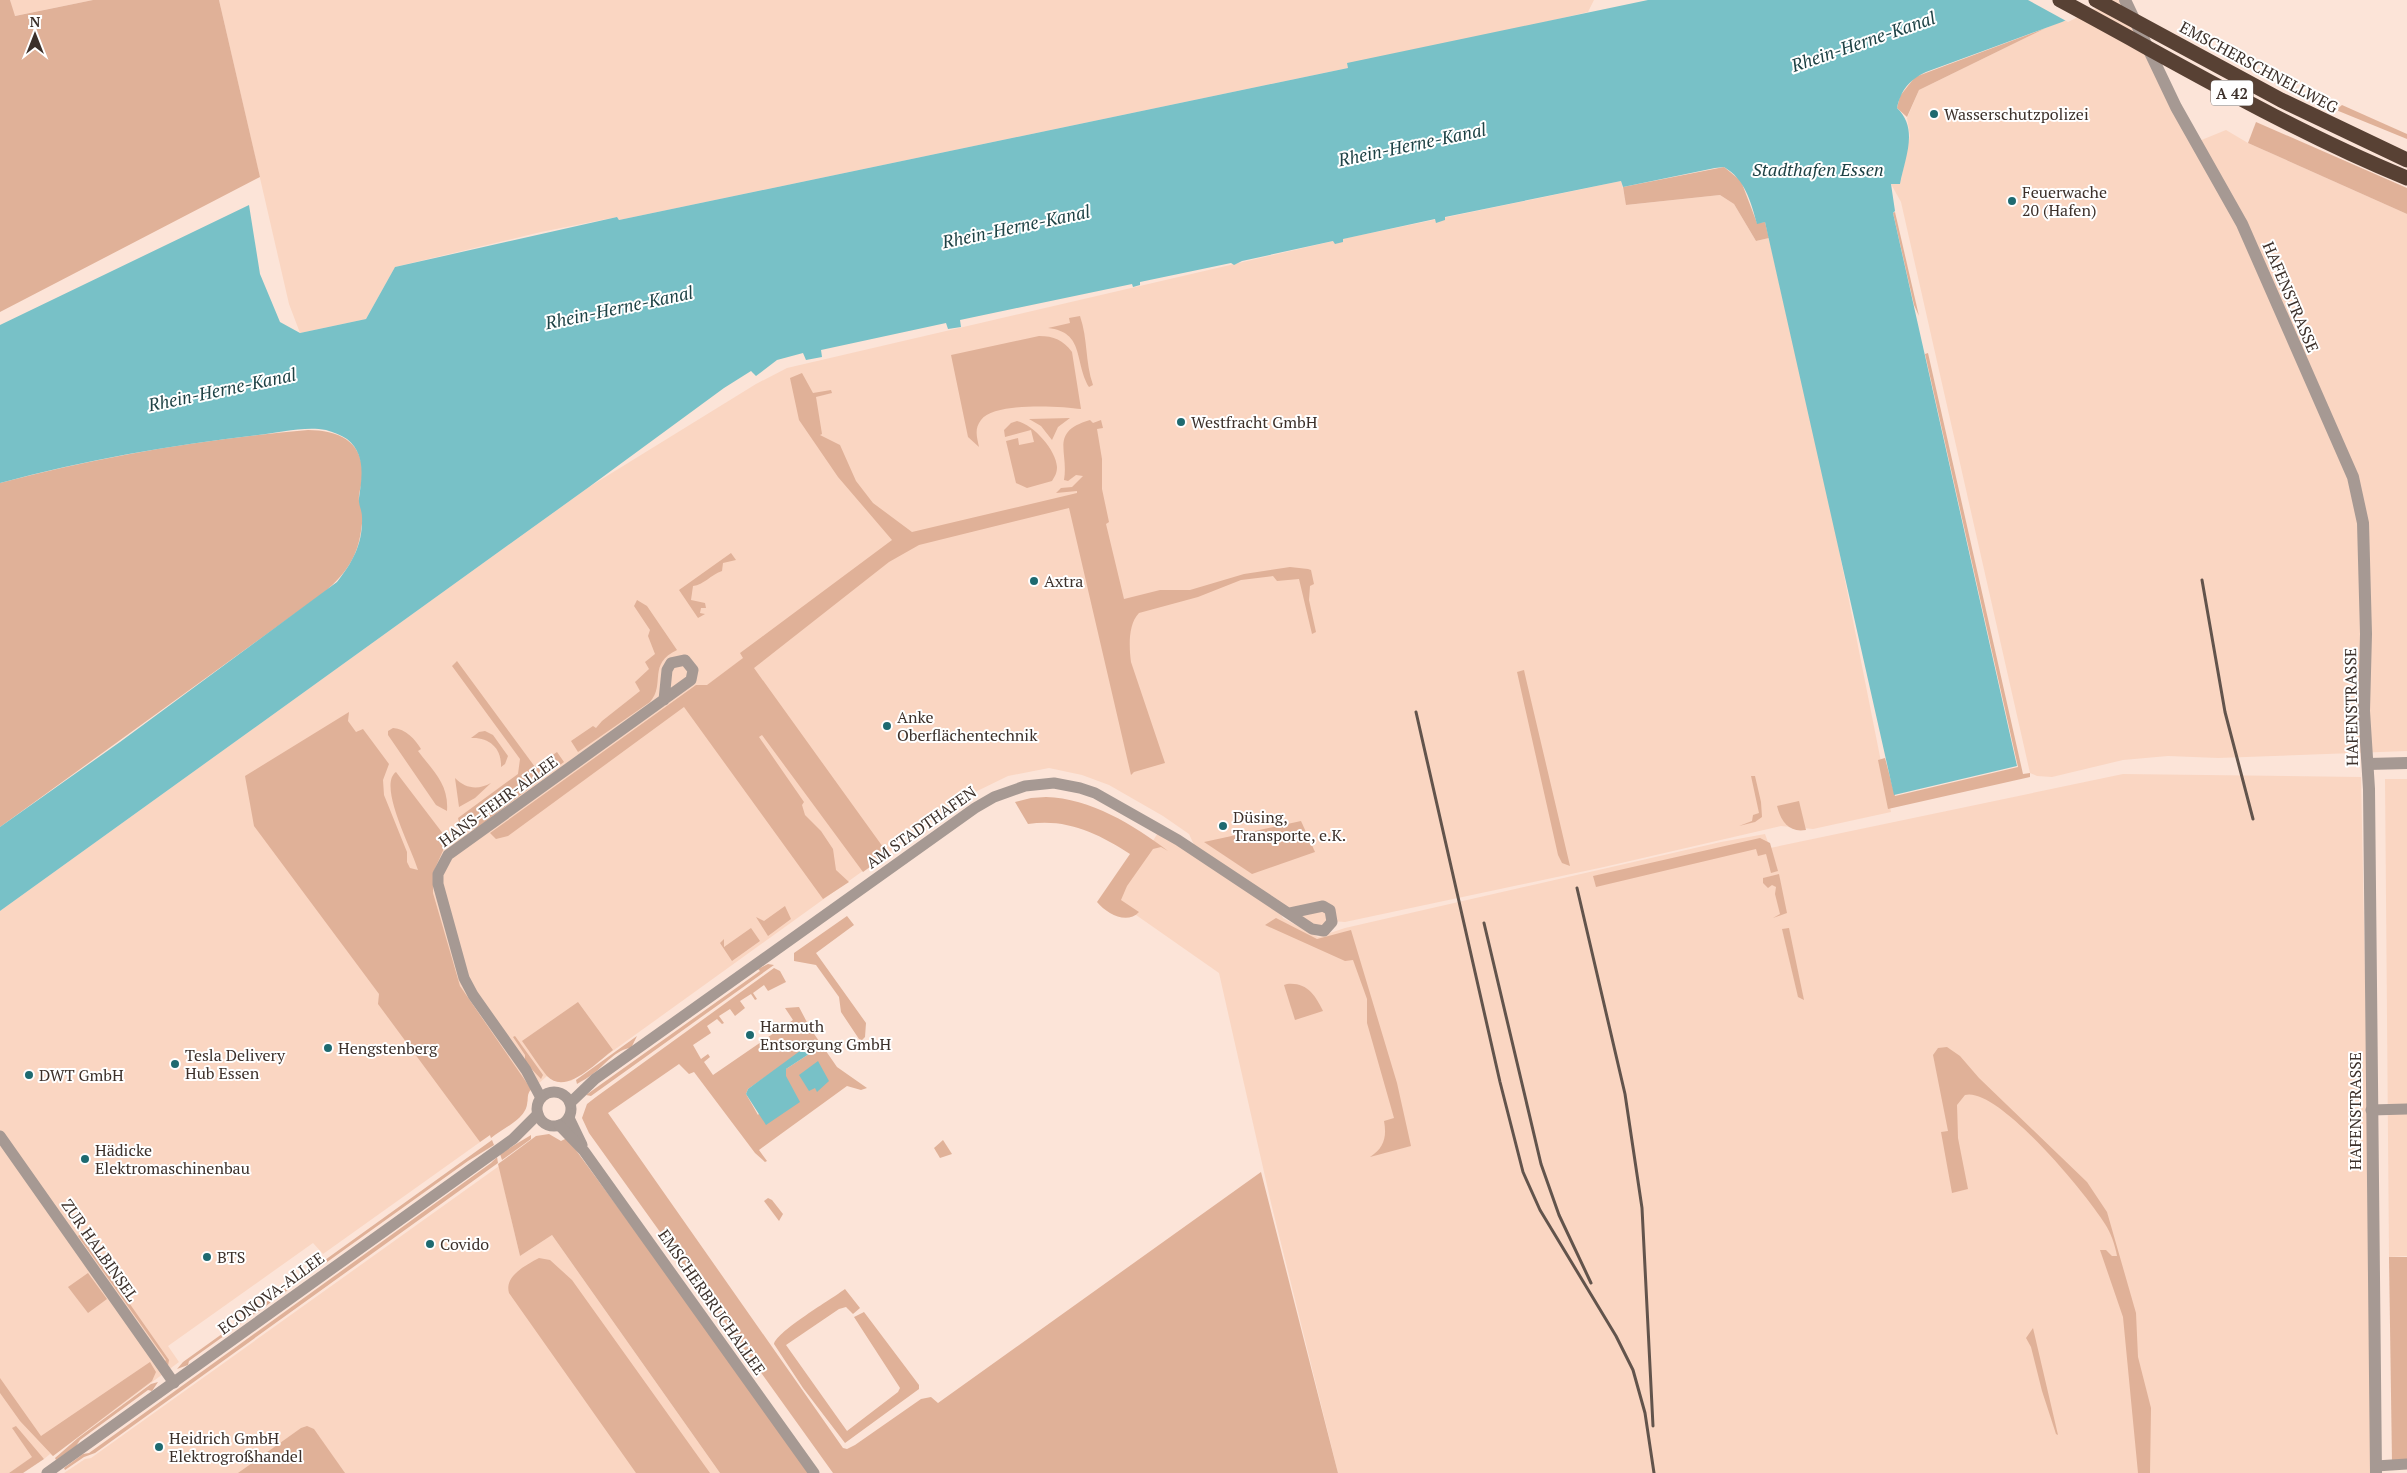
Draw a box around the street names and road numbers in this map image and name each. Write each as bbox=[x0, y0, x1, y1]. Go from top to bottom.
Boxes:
street label: EMSCHERSCHNELLWEG bbox=[2176, 16, 2342, 118]
road number: A 42 bbox=[2211, 80, 2253, 106]
street label: HAFENSTRASSE bbox=[2258, 238, 2324, 356]
street label: HAFENSTRASSE bbox=[2339, 648, 2363, 766]
street label: HANS-FEHR-ALLEE bbox=[434, 750, 562, 852]
street label: AM STADTHAFEN bbox=[861, 781, 981, 873]
street label: HAFENSTRASSE bbox=[2344, 1052, 2366, 1170]
street label: ZUR HALBINSEL bbox=[57, 1195, 143, 1306]
street label: EMSCHERBRUCHALLEE bbox=[653, 1225, 771, 1379]
street label: ECONOVA-ALLEE bbox=[213, 1247, 329, 1339]

